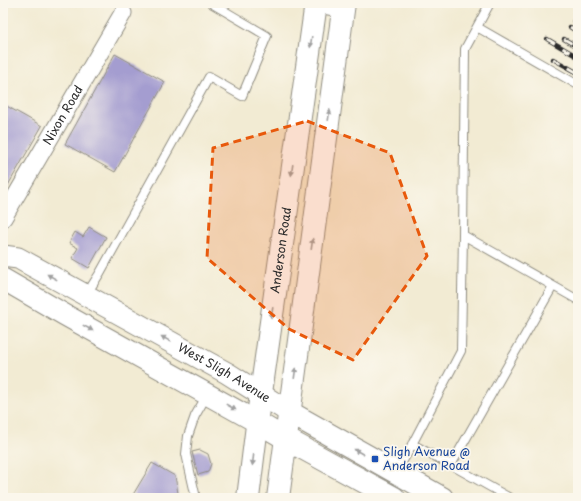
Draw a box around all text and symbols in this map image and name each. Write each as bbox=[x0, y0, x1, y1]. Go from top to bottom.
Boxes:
one-way arrow bbox=[307, 36, 314, 48]
street label: Nixon Road bbox=[38, 82, 87, 148]
one-way arrow bbox=[326, 109, 332, 121]
one-way arrow bbox=[289, 164, 295, 176]
street label: Anderson Road bbox=[265, 206, 295, 294]
one-way arrow bbox=[309, 238, 315, 250]
one-way arrow bbox=[47, 273, 58, 280]
one-way arrow bbox=[269, 307, 275, 319]
one-way arrow bbox=[82, 325, 94, 331]
one-way arrow bbox=[160, 336, 172, 343]
street label: West Sligh Avenue bbox=[175, 338, 275, 406]
one-way arrow bbox=[291, 367, 298, 379]
one-way arrow bbox=[225, 403, 237, 410]
place label: Sligh Avenue @ Anderson Road bbox=[383, 442, 470, 474]
one-way arrow bbox=[353, 448, 365, 455]
one-way arrow bbox=[249, 454, 256, 466]
marker: Sligh Avenue @ Anderson Road bbox=[370, 454, 380, 464]

